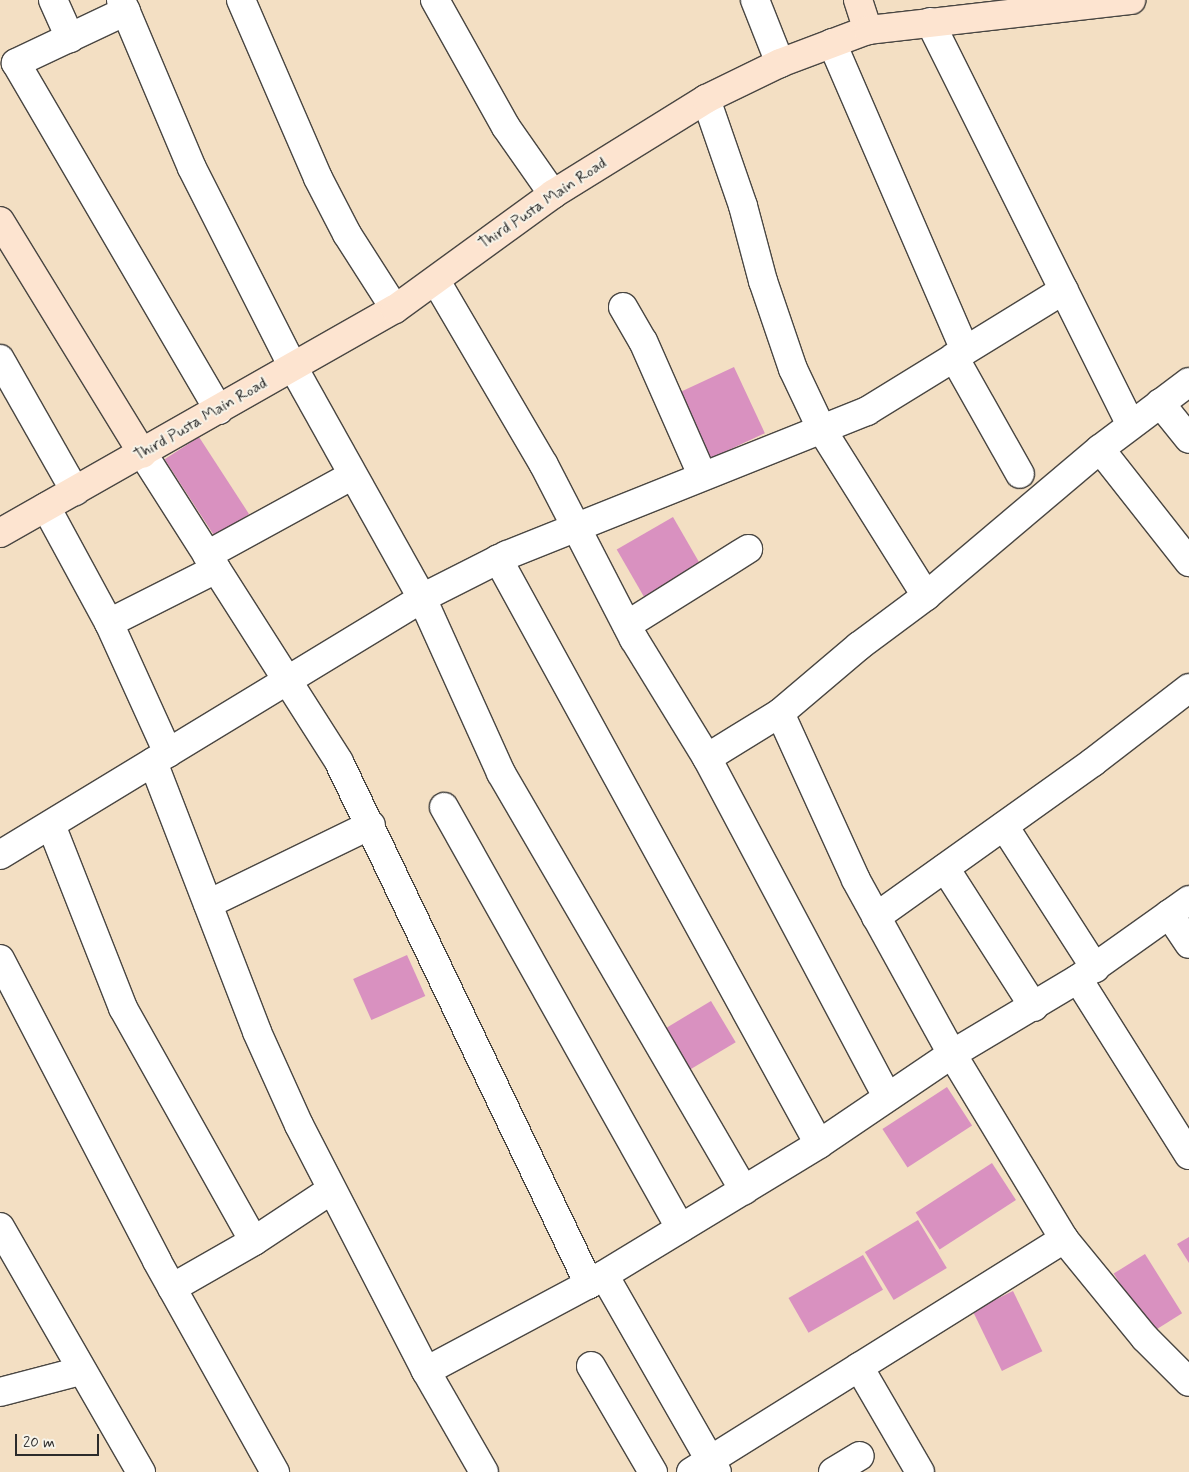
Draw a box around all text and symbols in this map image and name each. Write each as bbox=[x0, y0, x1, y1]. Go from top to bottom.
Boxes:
street label: Third Pusta Main Road bbox=[475, 154, 611, 254]
street label: Third Pusta Main Road bbox=[131, 374, 271, 466]
scale bar bbox=[18, 1424, 101, 1456]
text: 20 m bbox=[23, 1433, 55, 1453]

